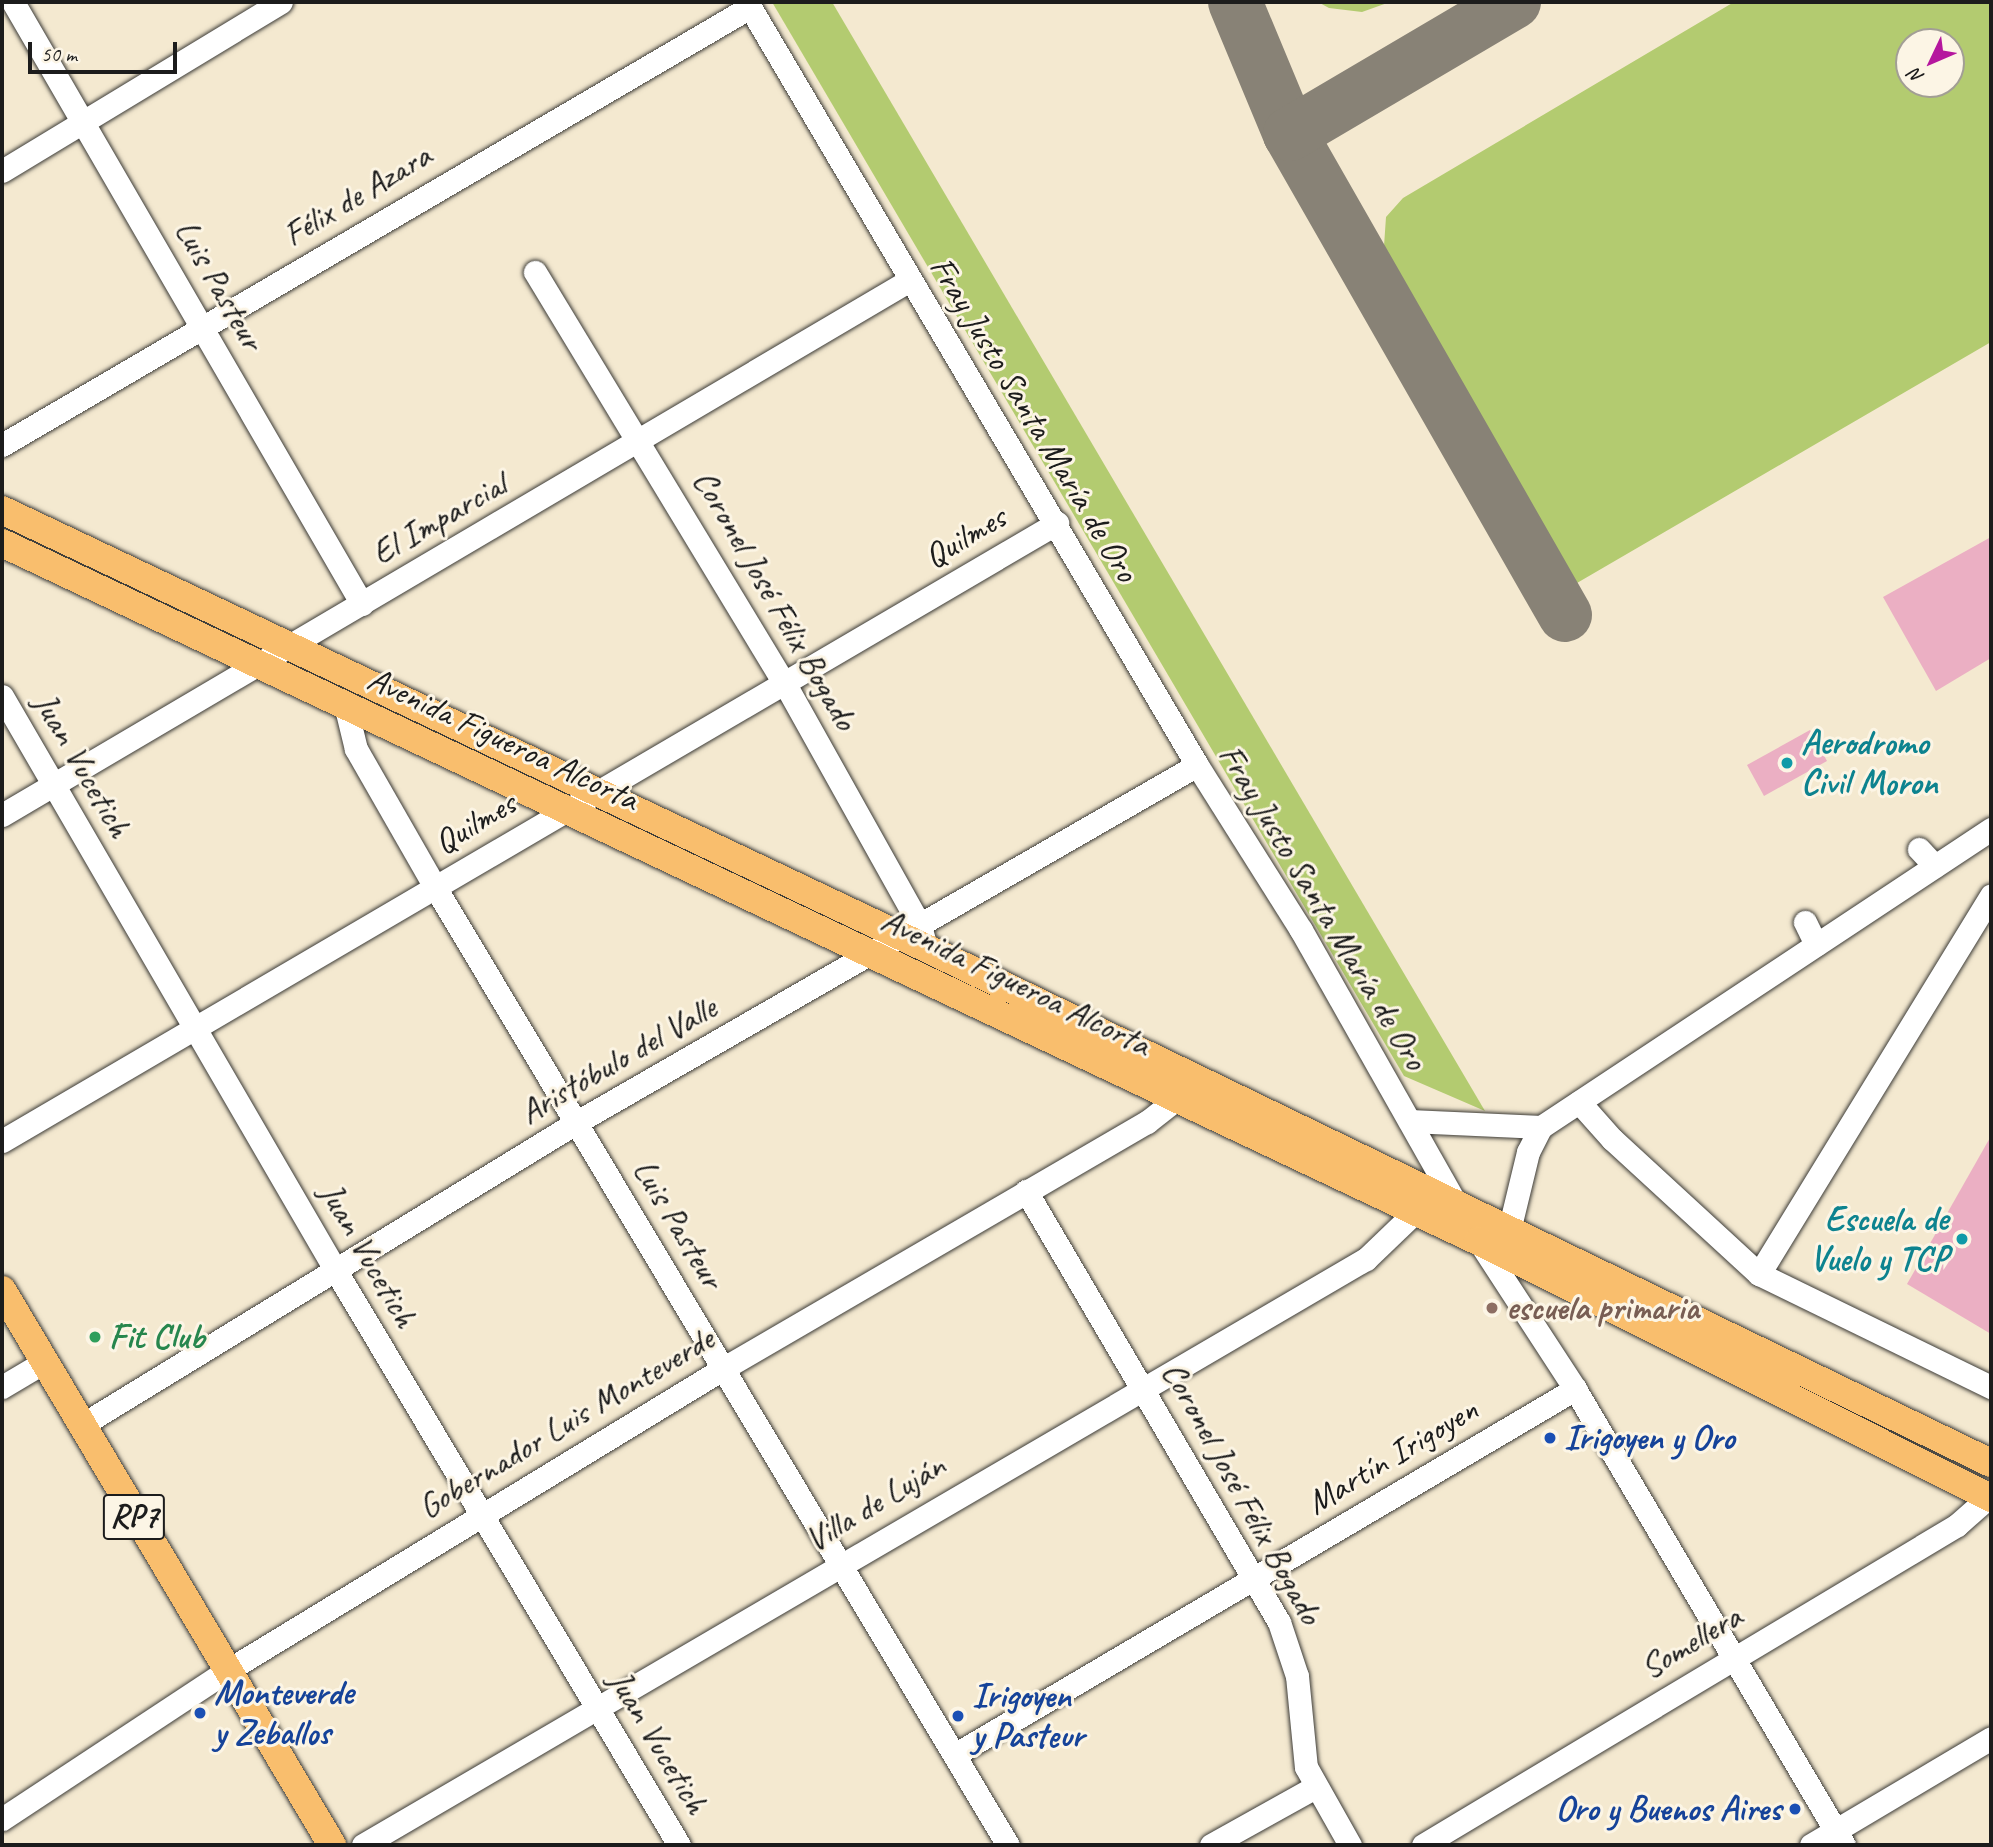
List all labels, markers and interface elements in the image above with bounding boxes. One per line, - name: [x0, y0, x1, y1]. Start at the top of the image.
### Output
- scale bar: [32, 28, 180, 72]
- north arrow: [1895, 28, 1965, 98]
- text: 50 m: [41, 41, 77, 67]
- text: N: [1904, 64, 1929, 89]
- street label: Félix de Azara: [275, 135, 439, 255]
- street label: Luis Pasteur: [165, 212, 273, 358]
- street label: Fray Justo Santa María de Oro: [920, 249, 1148, 589]
- street label: Coronel José Félix Bogado: [684, 463, 866, 737]
- street label: El Imparcial: [365, 464, 513, 574]
- street label: Quilmes: [917, 496, 1013, 578]
- street label: Avenida Figueroa Alcorta: [362, 658, 644, 820]
- street label: Juan Vucetich: [23, 685, 141, 845]
- place label: Aerodromo Civil Moron: [1801, 722, 1938, 804]
- street label: Fray Justo Santa María de Oro: [1209, 737, 1437, 1077]
- marker: Aerodromo Civil Moron: [1779, 755, 1795, 771]
- street label: Quilmes: [427, 782, 523, 864]
- street label: Avenida Figueroa Alcorta: [875, 899, 1157, 1065]
- street label: Aristóbulo del Valle: [512, 987, 724, 1133]
- street label: Luis Pasteur: [623, 1151, 733, 1297]
- street label: Juan Vucetich: [309, 1175, 427, 1335]
- place label: Escuela de Vuelo y TCP: [1810, 1198, 1948, 1280]
- marker: Escuela de Vuelo y TCP: [1954, 1231, 1970, 1247]
- place label: escuela primaria: [1506, 1287, 1700, 1329]
- marker: escuela primaria: [1484, 1300, 1500, 1316]
- place label: Fit Club: [109, 1316, 204, 1358]
- street label: Gobernador Luis Monteverde: [411, 1318, 721, 1528]
- marker: Fit Club: [87, 1329, 103, 1345]
- street label: Coronel José Félix Bogado: [1153, 1355, 1331, 1631]
- street label: Martín Irigoyen: [1299, 1388, 1485, 1524]
- place label: Irigoyen y Oro: [1564, 1417, 1735, 1459]
- marker: Irigoyen y Oro: [1542, 1430, 1558, 1446]
- street label: Villa de Luján: [797, 1445, 953, 1561]
- road number: RP7: [102, 1488, 166, 1546]
- street label: Somellera: [1633, 1595, 1749, 1689]
- street label: Juan Vucetich: [598, 1662, 718, 1822]
- place label: Monteverde y Zeballos: [214, 1672, 353, 1754]
- place label: Irigoyen y Pasteur: [972, 1675, 1084, 1757]
- marker: Monteverde y Zeballos: [192, 1705, 208, 1721]
- marker: Irigoyen y Pasteur: [950, 1708, 966, 1724]
- place label: Oro y Buenos Aires: [1555, 1788, 1781, 1830]
- marker: Oro y Buenos Aires: [1787, 1801, 1803, 1817]

